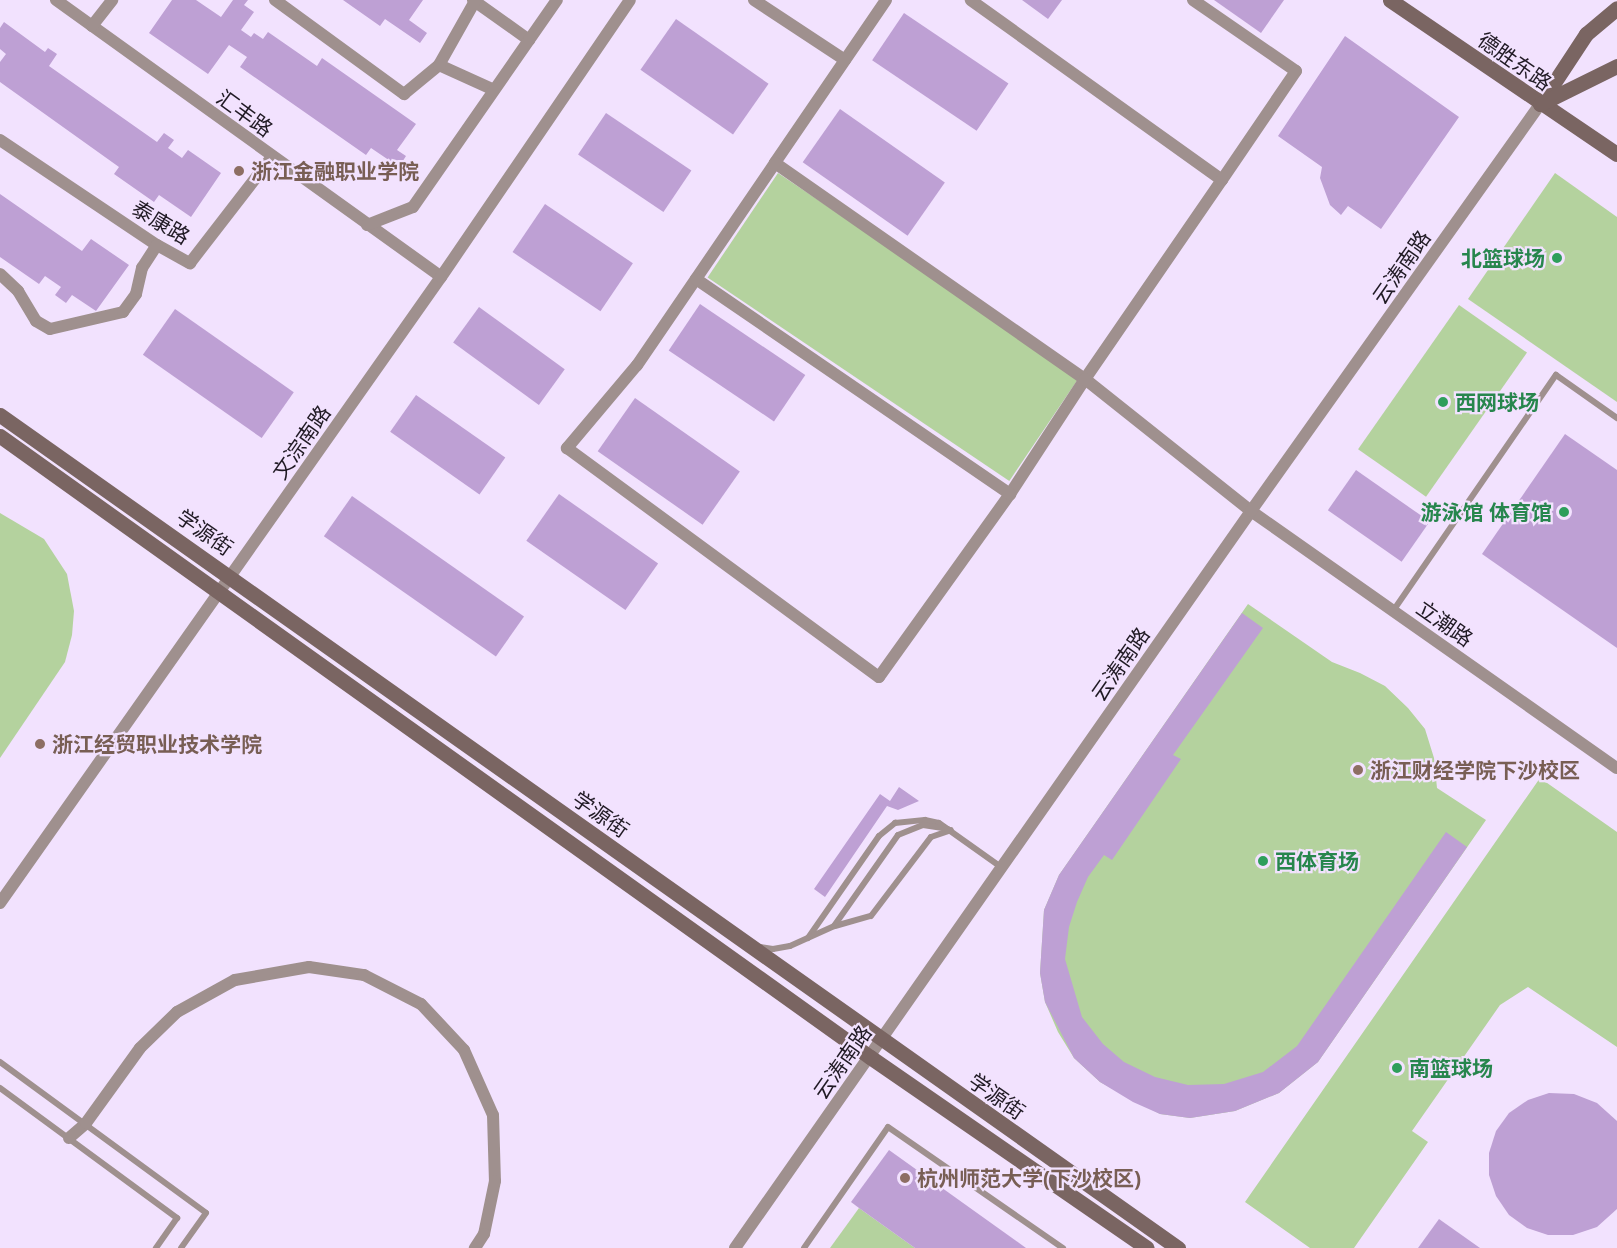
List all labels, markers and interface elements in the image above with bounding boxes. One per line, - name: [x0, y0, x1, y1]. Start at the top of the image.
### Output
- street label: 德胜东路: [1473, 27, 1557, 95]
- street label: 汇丰路: [212, 84, 278, 142]
- place label: 浙江金融职业学院: [251, 158, 419, 184]
- marker: 浙江金融职业学院: [232, 164, 246, 178]
- street label: 泰康路: [128, 195, 194, 249]
- street label: 云涛南路: [1367, 225, 1435, 309]
- place label: 北篮球场: [1461, 245, 1545, 271]
- marker: 北篮球场: [1550, 251, 1564, 265]
- place label: 西网球场: [1455, 389, 1539, 415]
- marker: 西网球场: [1436, 395, 1450, 409]
- street label: 文淙南路: [267, 400, 335, 484]
- place label: 游泳馆 体育馆: [1421, 499, 1552, 525]
- street label: 学源街: [172, 504, 238, 560]
- marker: 游泳馆 体育馆: [1557, 505, 1571, 519]
- street label: 立潮路: [1412, 595, 1478, 651]
- street label: 云涛南路: [1086, 622, 1154, 706]
- place label: 浙江经贸职业技术学院: [52, 731, 262, 757]
- marker: 浙江经贸职业技术学院: [33, 737, 47, 751]
- place label: 浙江财经学院下沙校区: [1370, 757, 1580, 783]
- marker: 浙江财经学院下沙校区: [1351, 763, 1365, 777]
- street label: 学源街: [568, 786, 634, 842]
- place label: 西体育场: [1275, 848, 1359, 874]
- marker: 西体育场: [1256, 854, 1270, 868]
- street label: 云涛南路: [808, 1020, 876, 1104]
- place label: 南篮球场: [1409, 1055, 1493, 1081]
- marker: 南篮球场: [1390, 1061, 1404, 1075]
- street label: 学源街: [964, 1068, 1030, 1124]
- place label: 杭州师范大学(下沙校区): [917, 1165, 1141, 1191]
- marker: 杭州师范大学(下沙校区): [898, 1171, 912, 1185]

